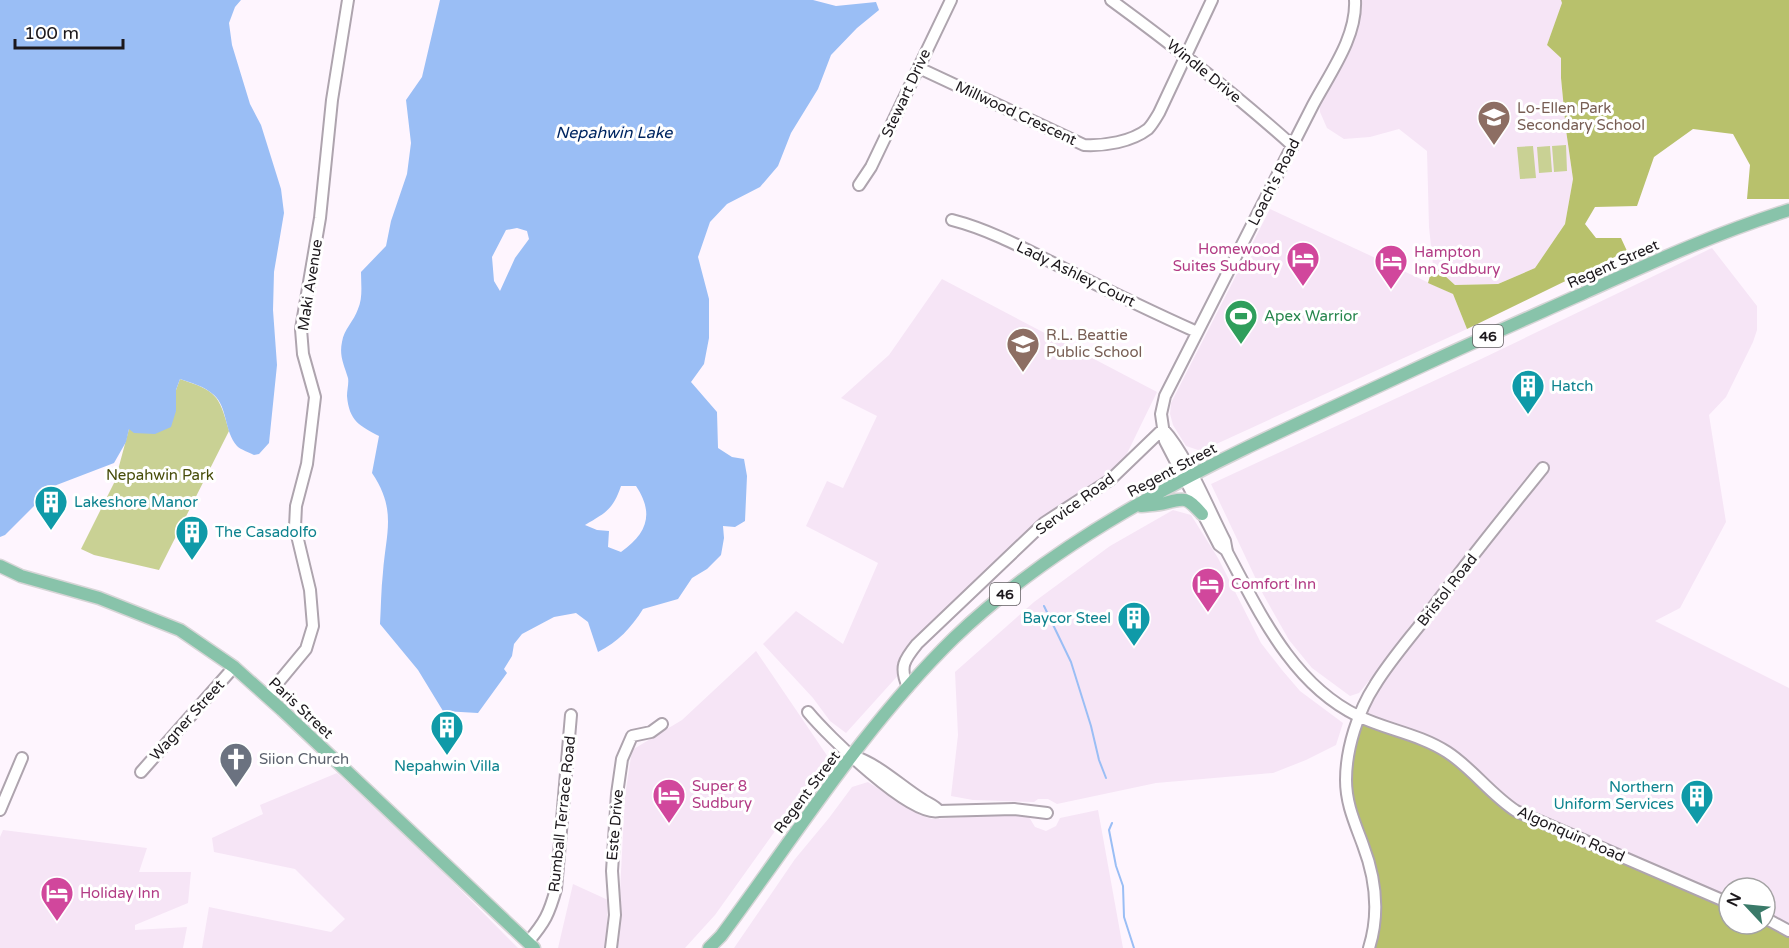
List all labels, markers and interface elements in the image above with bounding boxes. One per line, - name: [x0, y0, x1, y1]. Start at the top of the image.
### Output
- scale bar: [15, 12, 123, 50]
- text: 100 m: [24, 22, 79, 44]
- street label: Windle Drive: [1163, 36, 1245, 106]
- street label: Stewart Drive: [878, 46, 934, 140]
- street label: Millwood Crescent: [953, 77, 1080, 149]
- school or university icon: Lo-Ellen Park Secondary School: [1476, 99, 1512, 146]
- place label: Lo-Ellen Park Secondary School: [1517, 99, 1645, 134]
- water label: Nepahwin Lake: [556, 123, 673, 143]
- street label: Loach's Road: [1244, 135, 1304, 229]
- street label: Regent Street: [1564, 236, 1662, 292]
- street label: Lady Ashley Court: [1014, 237, 1139, 311]
- street label: Maki Avenue: [294, 238, 326, 332]
- place label: Homewood Suites Sudbury: [1173, 240, 1280, 275]
- hotel icon: Homewood Suites Sudbury: [1285, 240, 1321, 287]
- hotel icon: Hampton Inn Sudbury: [1373, 243, 1409, 290]
- place label: Hampton Inn Sudbury: [1414, 243, 1500, 278]
- sports icon: Apex Warrior: [1223, 298, 1259, 345]
- place label: Apex Warrior: [1264, 307, 1358, 325]
- road number: 46: [1473, 325, 1503, 347]
- school or university icon: R.L. Beattie Public School: [1005, 326, 1041, 373]
- place label: R.L. Beattie Public School: [1046, 326, 1142, 361]
- building icon: Hatch: [1510, 368, 1546, 415]
- place label: Hatch: [1551, 377, 1593, 395]
- street label: Regent Street: [1124, 439, 1220, 501]
- park label: Nepahwin Park: [106, 466, 214, 484]
- street label: Service Road: [1032, 469, 1118, 539]
- building icon: Lakeshore Manor: [33, 484, 69, 531]
- place label: Lakeshore Manor: [74, 493, 198, 511]
- building icon: The Casadolfo: [174, 514, 210, 561]
- place label: The Casadolfo: [215, 523, 317, 541]
- street label: Bristol Road: [1413, 550, 1481, 630]
- hotel icon: Comfort Inn: [1190, 566, 1226, 613]
- place label: Comfort Inn: [1231, 575, 1316, 593]
- road number: 46: [990, 583, 1020, 605]
- building icon: Baycor Steel: [1116, 600, 1152, 647]
- place label: Baycor Steel: [1022, 609, 1111, 627]
- street label: Paris Street: [265, 674, 337, 743]
- street label: Wagner Street: [146, 676, 228, 764]
- building icon: Nepahwin Villa: [429, 709, 465, 756]
- street label: Rumball Terrace Road: [545, 735, 579, 893]
- church icon: Siion Church: [218, 741, 254, 788]
- street label: Regent Street: [770, 747, 844, 837]
- place label: Siion Church: [259, 750, 349, 768]
- place label: Nepahwin Villa: [394, 757, 500, 775]
- hotel icon: Super 8 Sudbury: [651, 777, 687, 824]
- place label: Super 8 Sudbury: [692, 777, 752, 812]
- place label: Northern Uniform Services: [1553, 778, 1674, 813]
- building icon: Northern Uniform Services: [1679, 778, 1715, 825]
- street label: Este Drive: [603, 789, 627, 861]
- street label: Algonquin Road: [1515, 802, 1627, 866]
- hotel icon: Holiday Inn: [39, 875, 75, 922]
- north arrow: [1717, 876, 1777, 936]
- place label: Holiday Inn: [80, 884, 160, 902]
- text: N: [1723, 890, 1746, 910]

